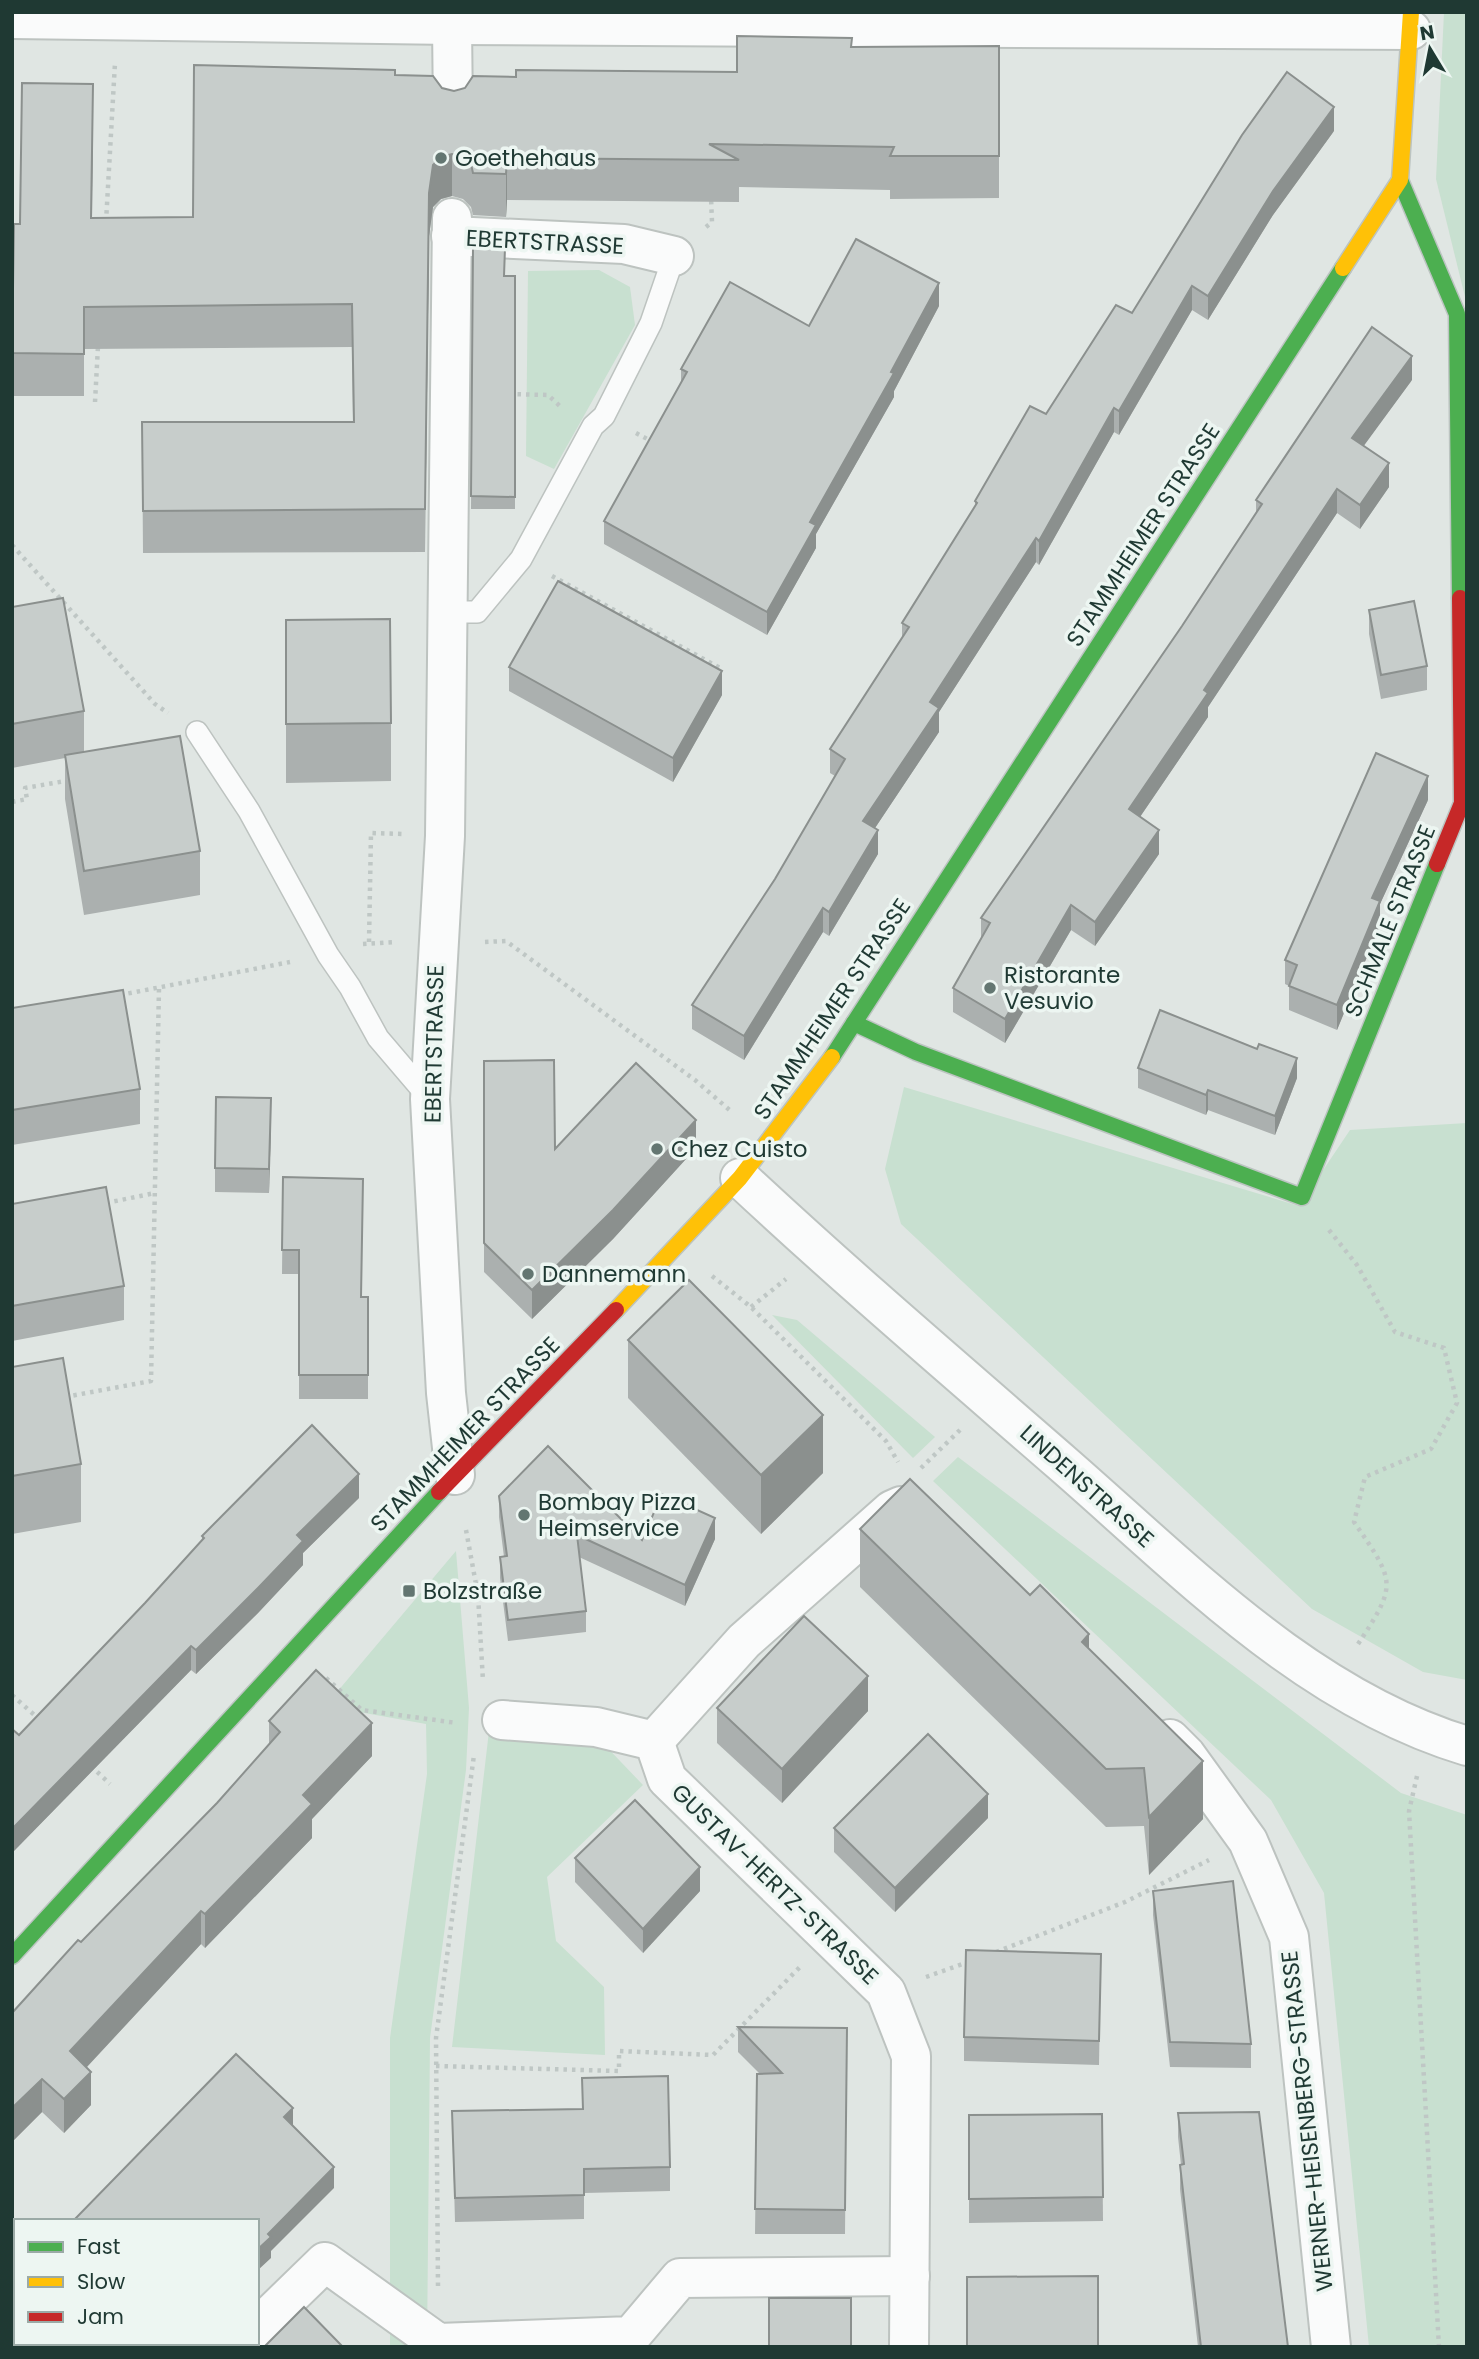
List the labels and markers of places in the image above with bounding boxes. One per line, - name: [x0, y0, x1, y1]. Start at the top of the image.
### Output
- place label: Goethehaus: [455, 142, 596, 174]
- marker: Goethehaus: [433, 150, 449, 166]
- place label: Ristorante Vesuvio: [1004, 959, 1120, 1017]
- marker: Ristorante Vesuvio: [982, 980, 998, 996]
- place label: Chez Cuisto: [671, 1133, 808, 1165]
- marker: Chez Cuisto: [649, 1141, 665, 1157]
- place label: Dannemann: [542, 1258, 686, 1290]
- marker: Dannemann: [520, 1266, 536, 1282]
- place label: Bombay Pizza Heimservice: [538, 1486, 696, 1544]
- marker: Bombay Pizza Heimservice: [516, 1507, 532, 1523]
- place label: Bolzstraße: [423, 1575, 542, 1607]
- marker: Bolzstraße: [401, 1583, 417, 1599]

